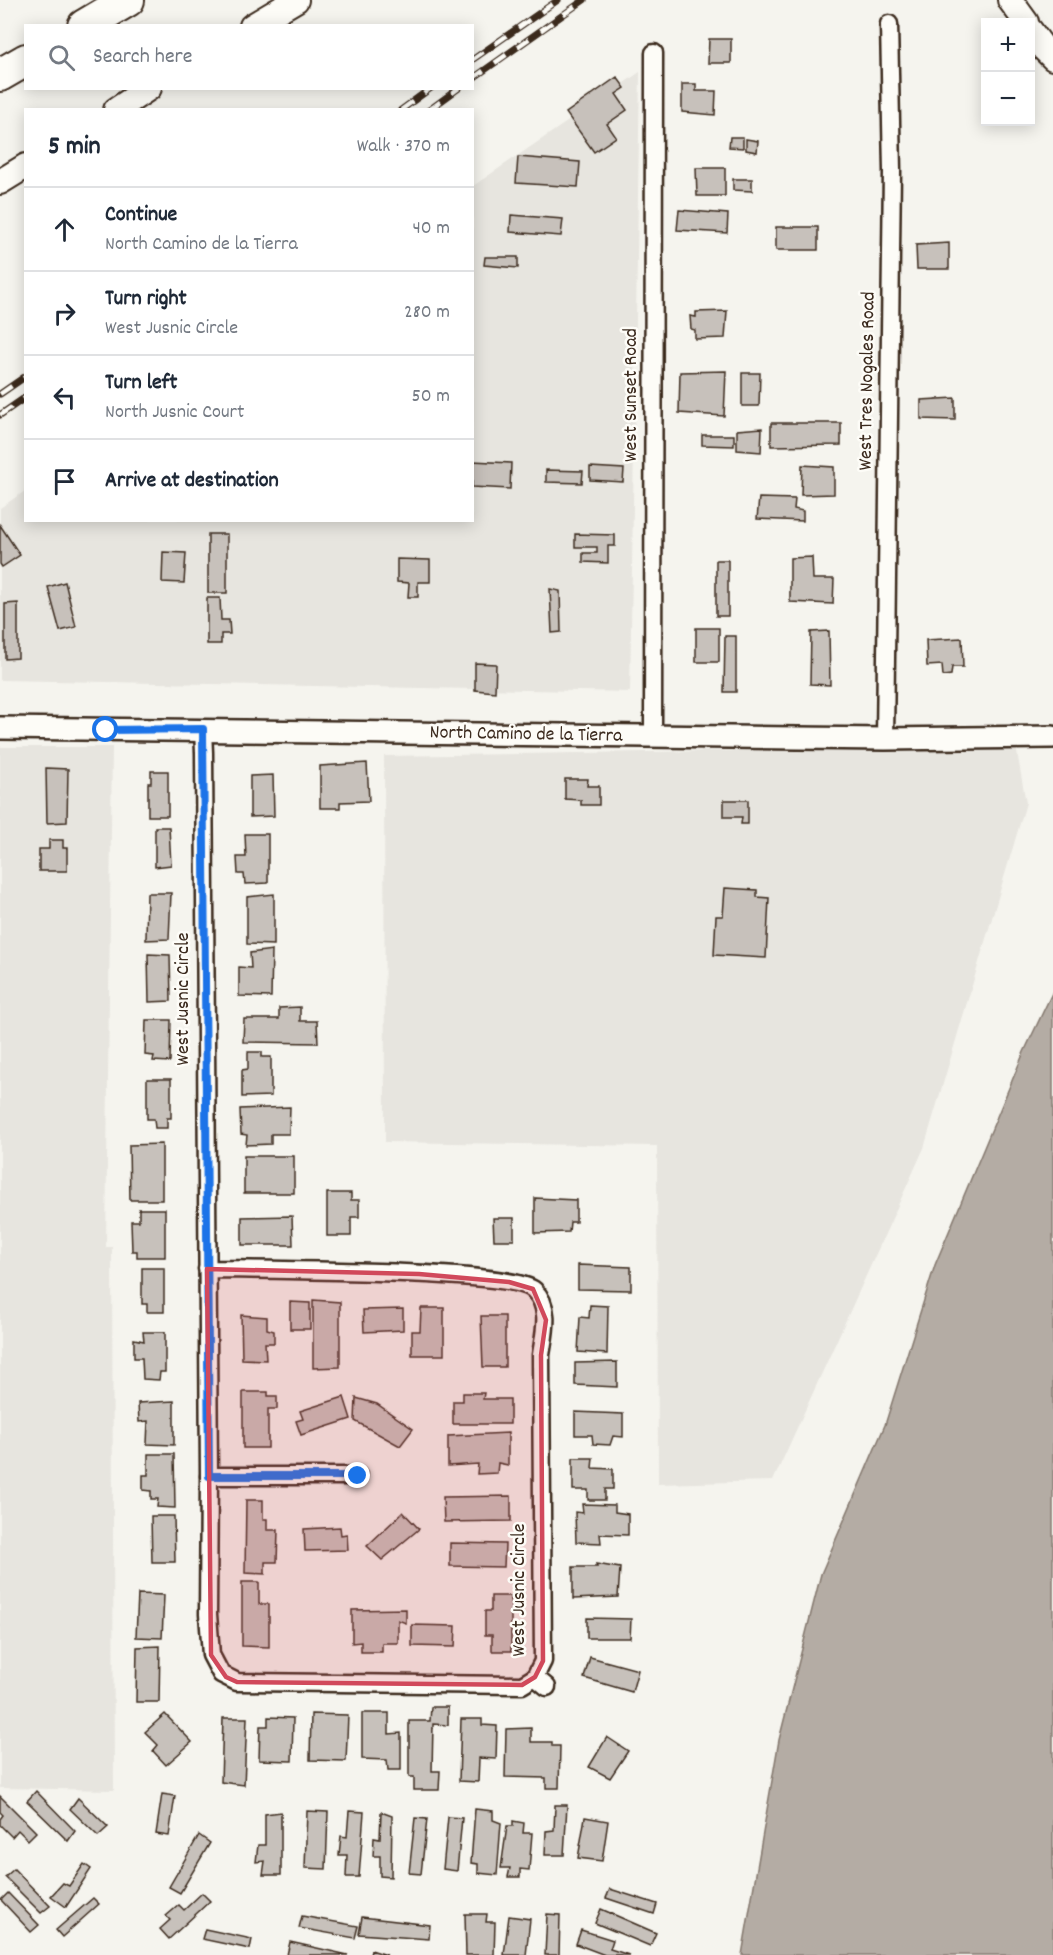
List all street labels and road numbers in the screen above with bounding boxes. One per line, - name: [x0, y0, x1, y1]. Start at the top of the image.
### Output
- street label: West Tres Nogales Road: [852, 291, 884, 471]
- street label: West Sunset Road: [618, 328, 646, 462]
- street label: North Camino de la Tierra: [429, 719, 623, 751]
- street label: West Jusnic Circle: [170, 932, 198, 1066]
- street label: West Jusnic Circle: [506, 1523, 534, 1657]

